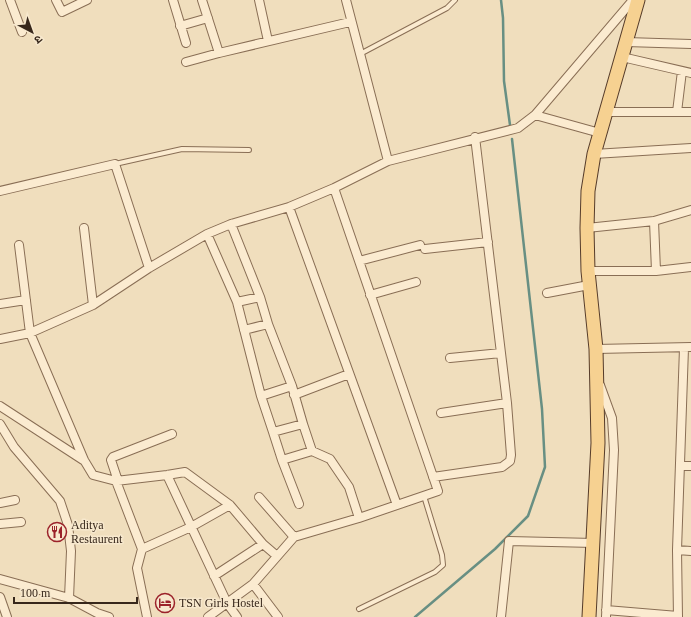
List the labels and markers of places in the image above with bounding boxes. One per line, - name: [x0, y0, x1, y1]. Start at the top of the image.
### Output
- place label: Aditya Restaurent: [71, 518, 123, 546]
- restaurant icon: Aditya Restaurent: [46, 521, 68, 543]
- hotel icon: TSN Girls Hostel: [154, 592, 176, 614]
- place label: TSN Girls Hostel: [179, 596, 264, 610]

